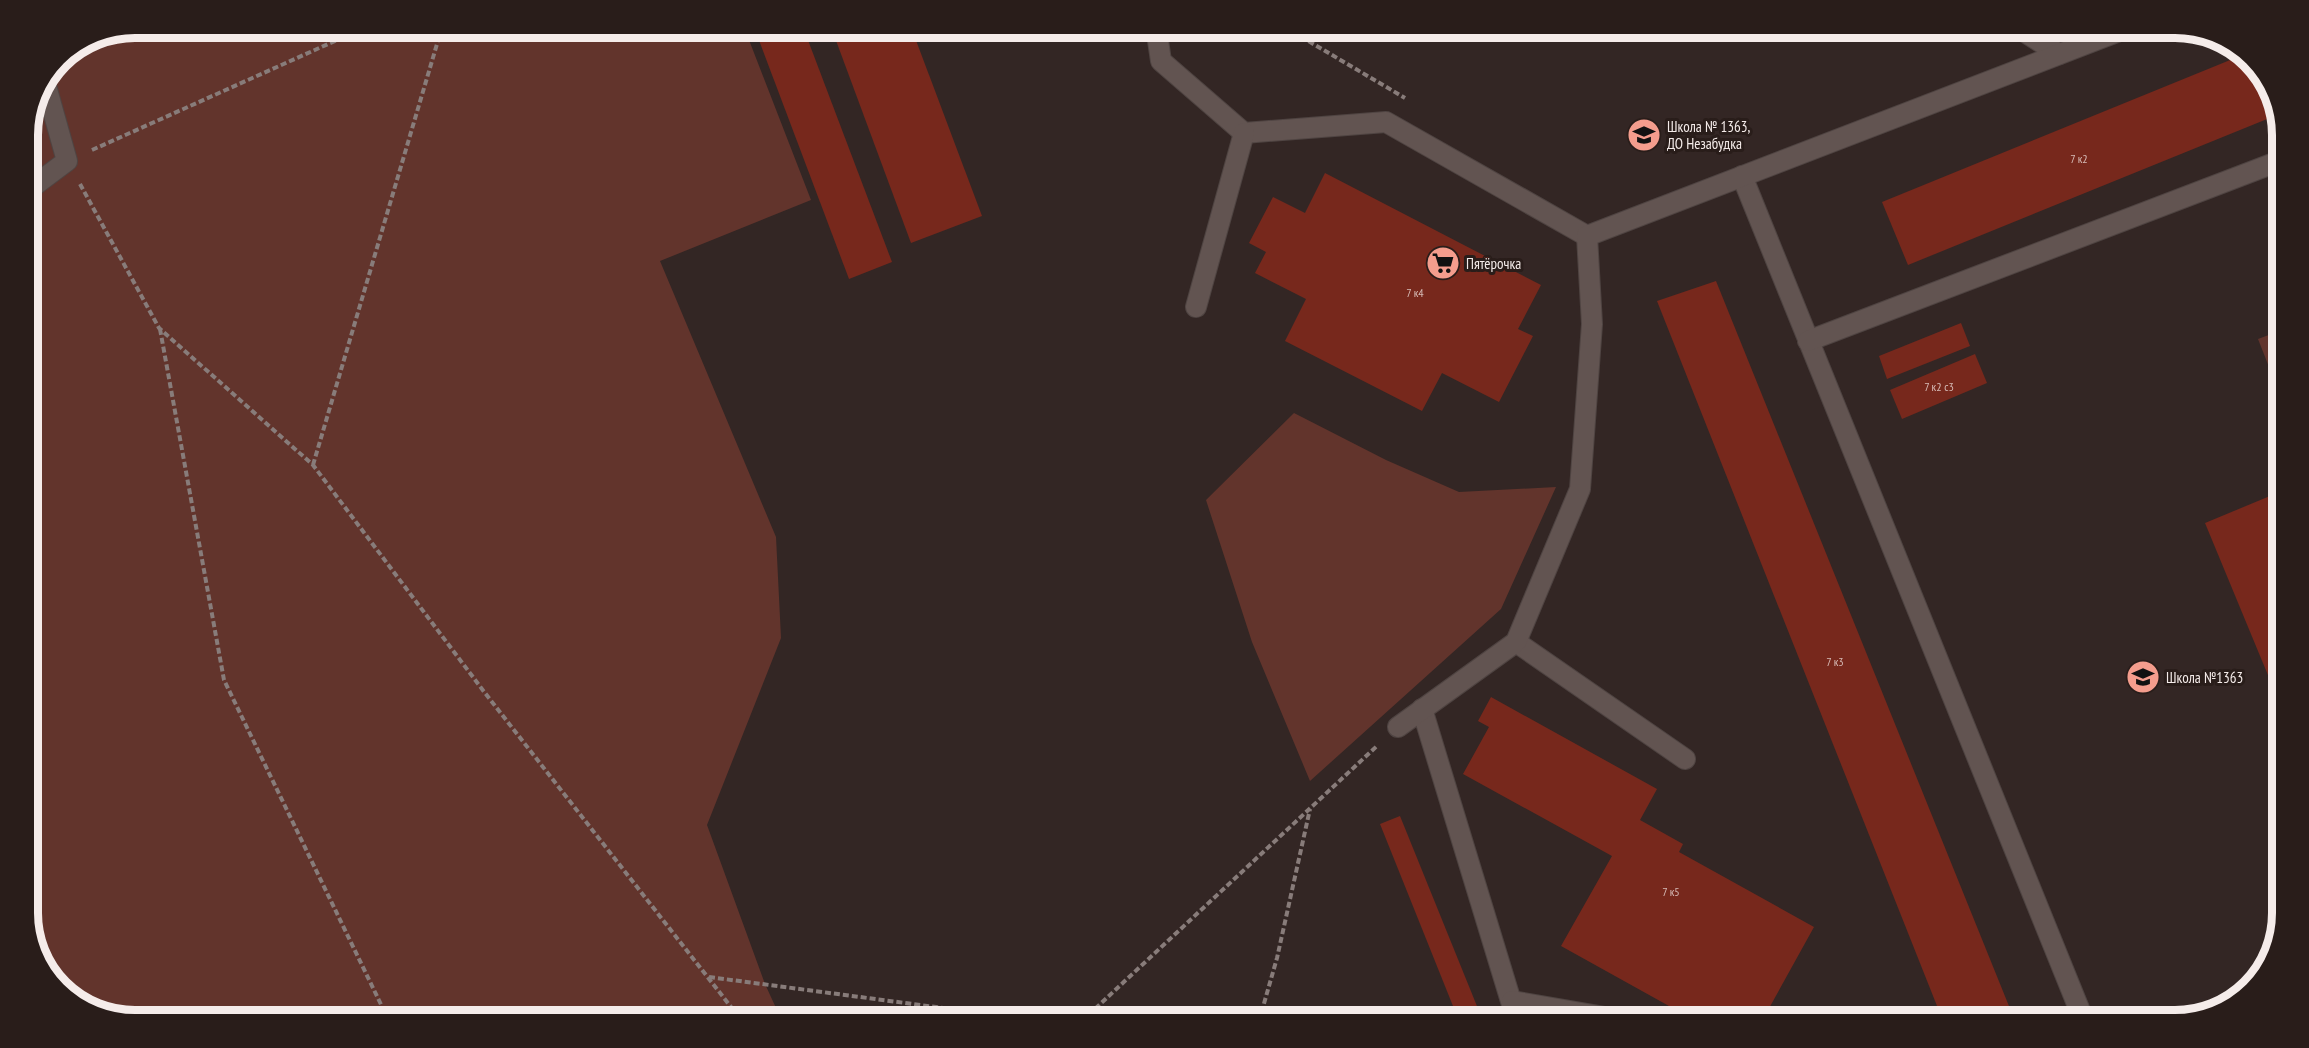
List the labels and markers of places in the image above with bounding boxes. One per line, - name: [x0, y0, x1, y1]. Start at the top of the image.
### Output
- school or university icon: Школа № 1363, ДО Незабудка: [1626, 117, 1662, 153]
- place label: Школа № 1363, ДО Незабудка: [1667, 117, 1750, 153]
- supermarket icon: Пятёрочка: [1425, 245, 1461, 281]
- place label: Пятёрочка: [1466, 254, 1521, 273]
- school or university icon: Школа №1363: [2125, 659, 2161, 695]
- place label: Школа №1363: [2166, 668, 2243, 687]

